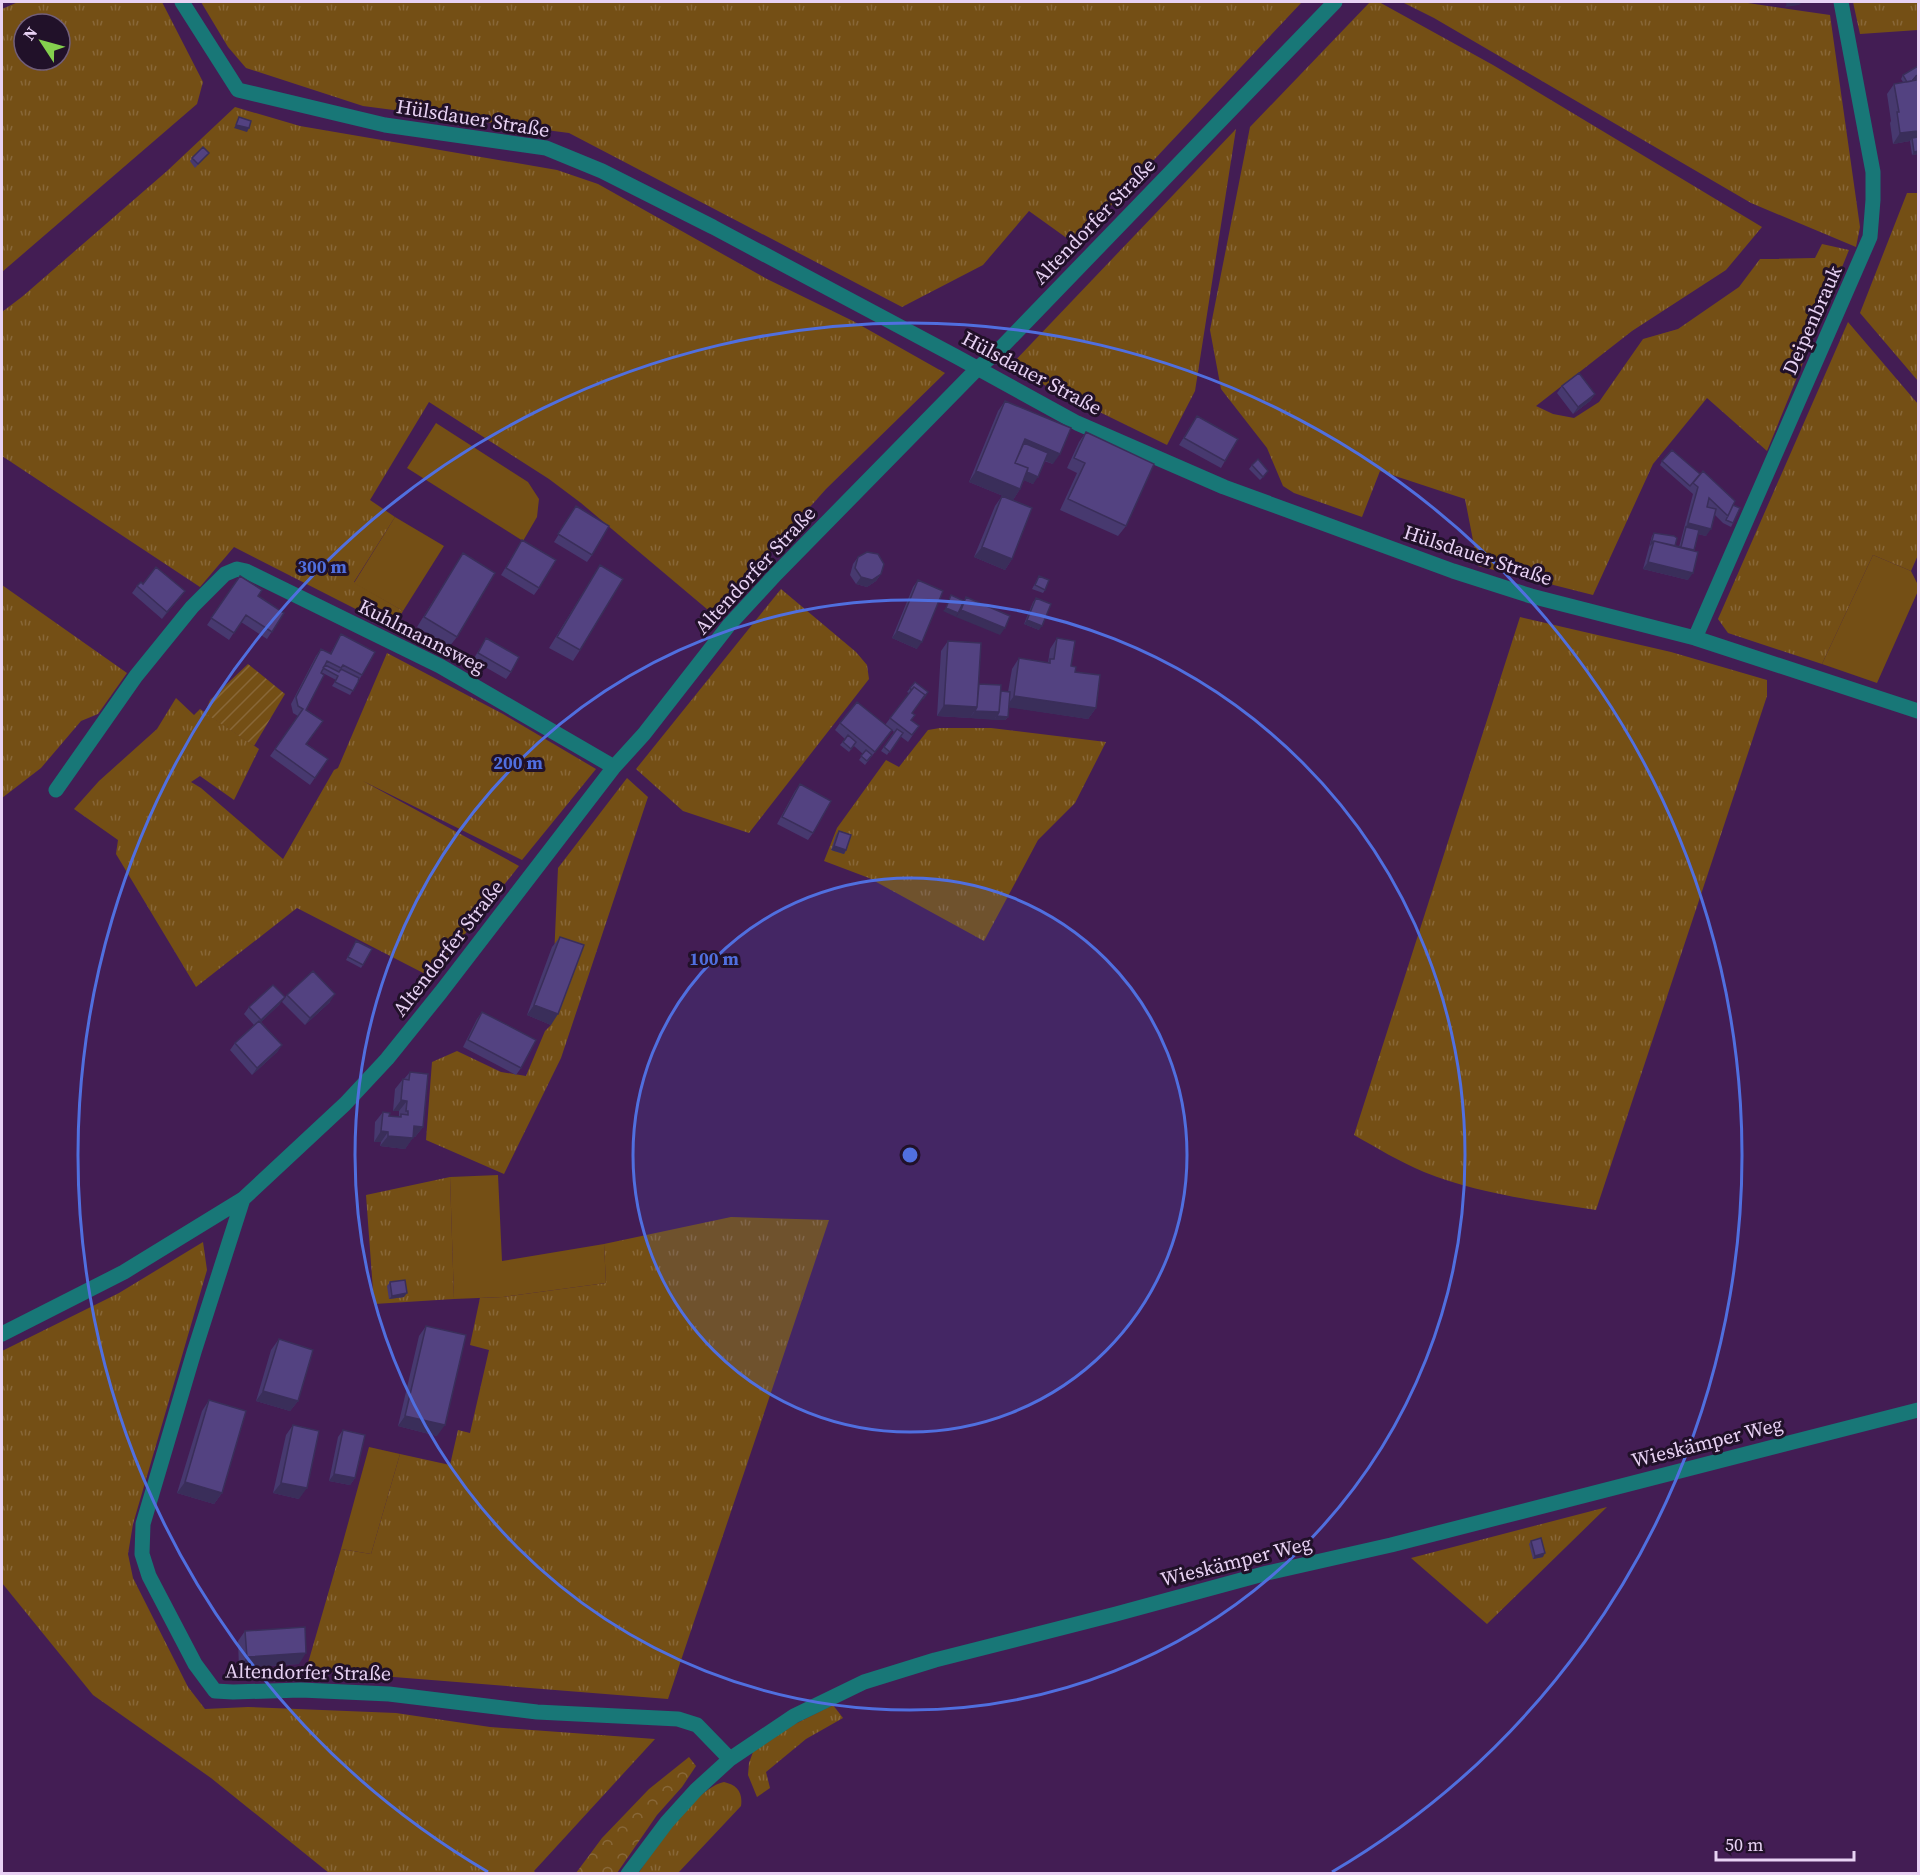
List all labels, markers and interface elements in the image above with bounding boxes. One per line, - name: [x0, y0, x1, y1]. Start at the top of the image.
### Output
- north arrow: [12, 12, 72, 72]
- text: N: [18, 22, 42, 44]
- street label: Hülsdauer Straße: [394, 92, 552, 144]
- street label: Altendorfer Straße: [1026, 152, 1162, 290]
- street label: Deipenbrauk: [1775, 261, 1849, 379]
- street label: Hülsdauer Straße: [957, 324, 1107, 422]
- street label: Altendorfer Straße: [688, 500, 822, 640]
- street label: Hülsdauer Straße: [1400, 518, 1556, 592]
- text: 300 m: [297, 554, 347, 579]
- street label: Kuhlmannsweg: [354, 592, 490, 680]
- text: 200 m: [493, 750, 543, 775]
- street label: Altendorfer Straße: [386, 874, 510, 1022]
- text: 100 m: [689, 946, 739, 971]
- centre of rings: [900, 1145, 920, 1165]
- street label: Wieskämper Weg: [1628, 1410, 1786, 1474]
- street label: Wieskämper Weg: [1157, 1529, 1315, 1593]
- street label: Altendorfer Straße: [225, 1657, 391, 1687]
- scale bar: [1716, 1824, 1854, 1862]
- text: 50 m: [1725, 1832, 1763, 1857]

